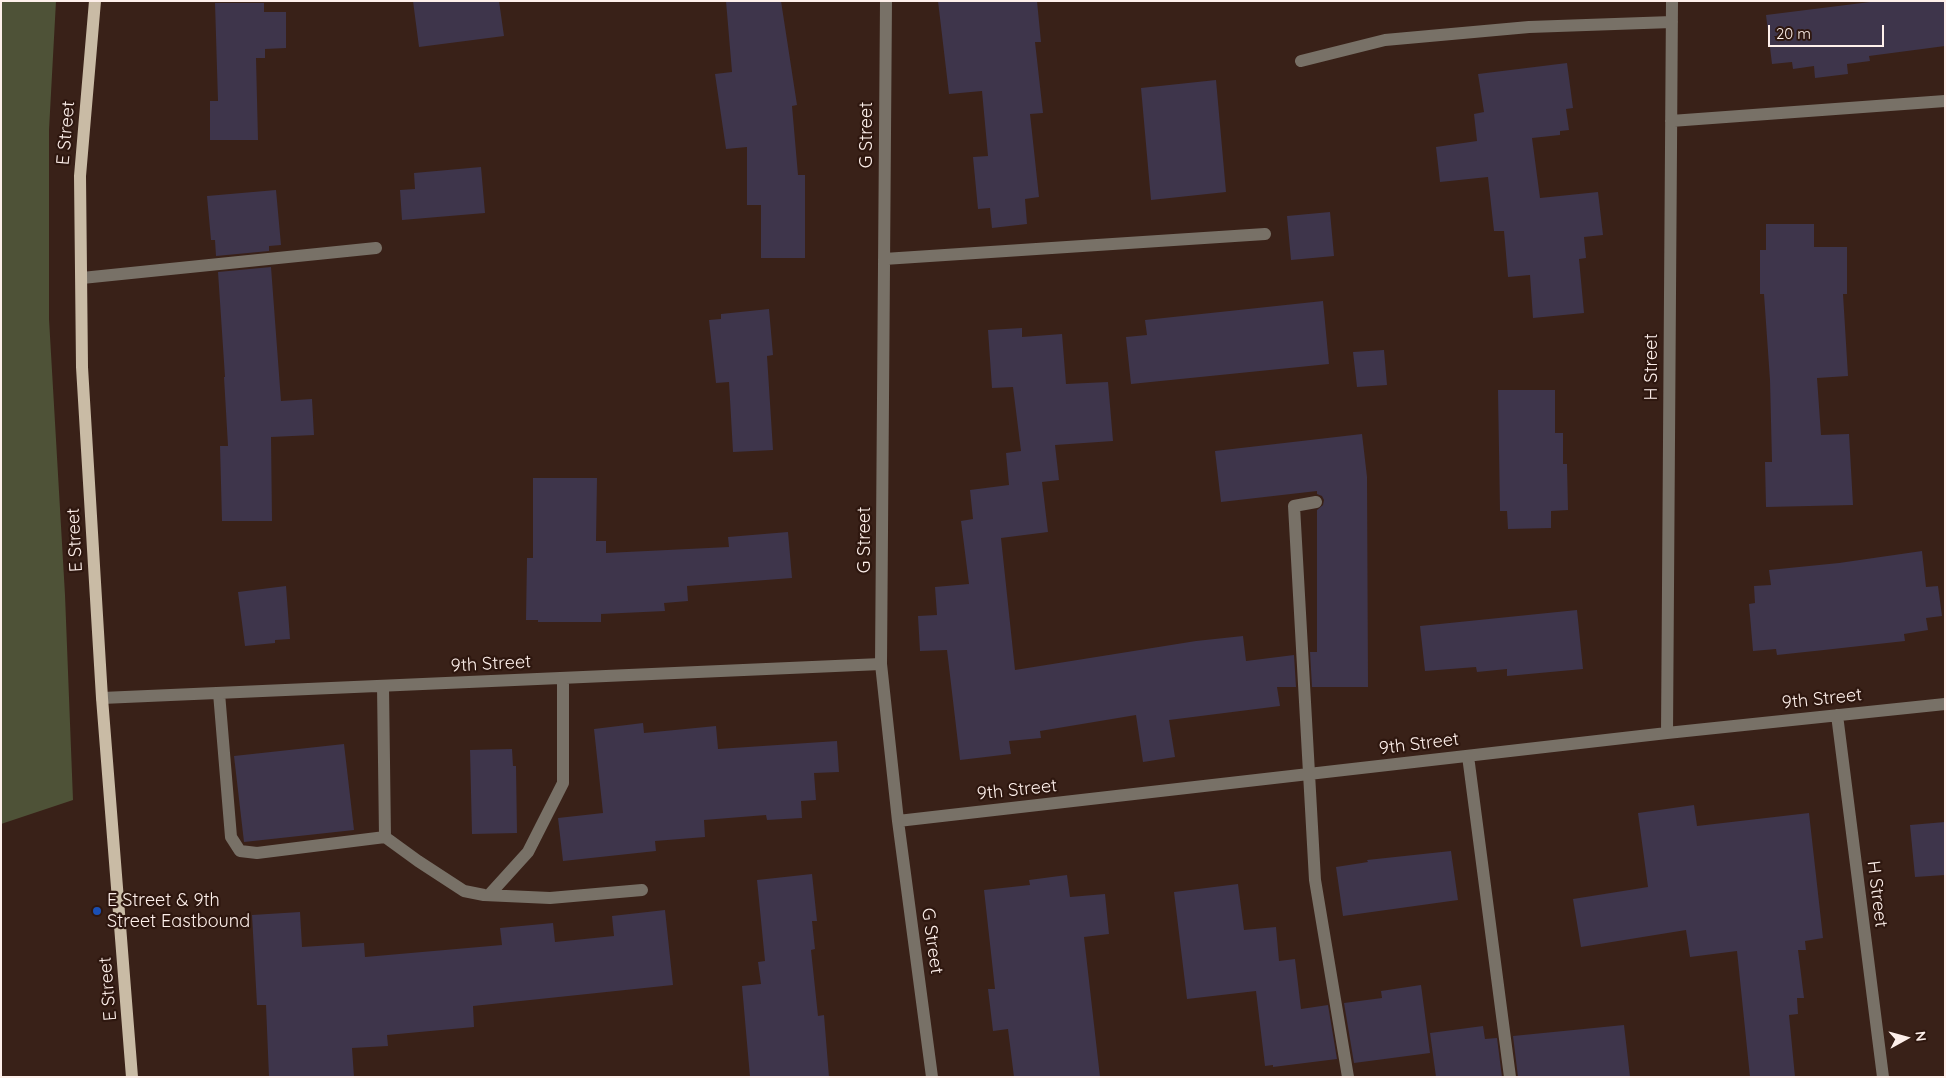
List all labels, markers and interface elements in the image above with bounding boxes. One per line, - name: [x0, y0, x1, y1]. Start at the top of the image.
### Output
- scale bar: [1771, 15, 1887, 47]
- text: 20 m: [1776, 24, 1811, 43]
- street label: E Street: [52, 100, 80, 166]
- street label: G Street: [856, 102, 878, 168]
- street label: H Street: [1641, 333, 1663, 401]
- street label: E Street: [63, 507, 87, 573]
- street label: G Street: [854, 507, 876, 573]
- street label: 9th Street: [450, 651, 532, 677]
- street label: 9th Street: [1781, 684, 1863, 714]
- street label: 9th Street: [1378, 728, 1460, 760]
- street label: 9th Street: [976, 775, 1058, 805]
- street label: H Street: [1862, 859, 1892, 929]
- place label: E Street & 9th Street Eastbound: [107, 890, 250, 932]
- marker: E Street & 9th Street Eastbound: [91, 905, 103, 917]
- street label: G Street: [917, 907, 947, 975]
- street label: E Street: [94, 956, 122, 1022]
- north arrow: [1881, 1013, 1931, 1063]
- text: N: [1911, 1030, 1930, 1042]

